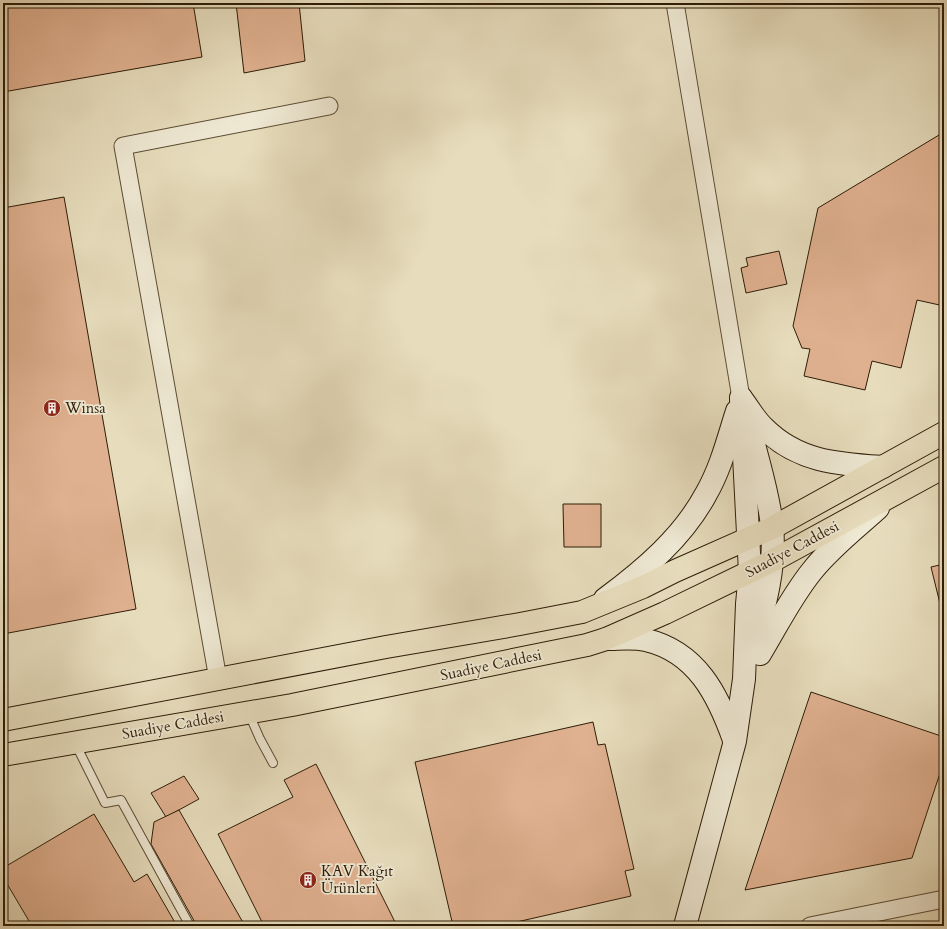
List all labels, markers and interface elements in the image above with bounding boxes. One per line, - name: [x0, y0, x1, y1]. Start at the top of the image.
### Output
- building icon: Winsa: [42, 398, 62, 418]
- place label: Winsa: [64, 398, 106, 418]
- street label: Suadiye Caddesi: [742, 516, 842, 582]
- street label: Suadiye Caddesi: [438, 644, 544, 686]
- street label: Suadiye Caddesi: [120, 706, 226, 744]
- place label: KAV Kağıt Ürünleri: [321, 861, 393, 898]
- building icon: KAV Kağıt Ürünleri: [298, 870, 318, 890]

